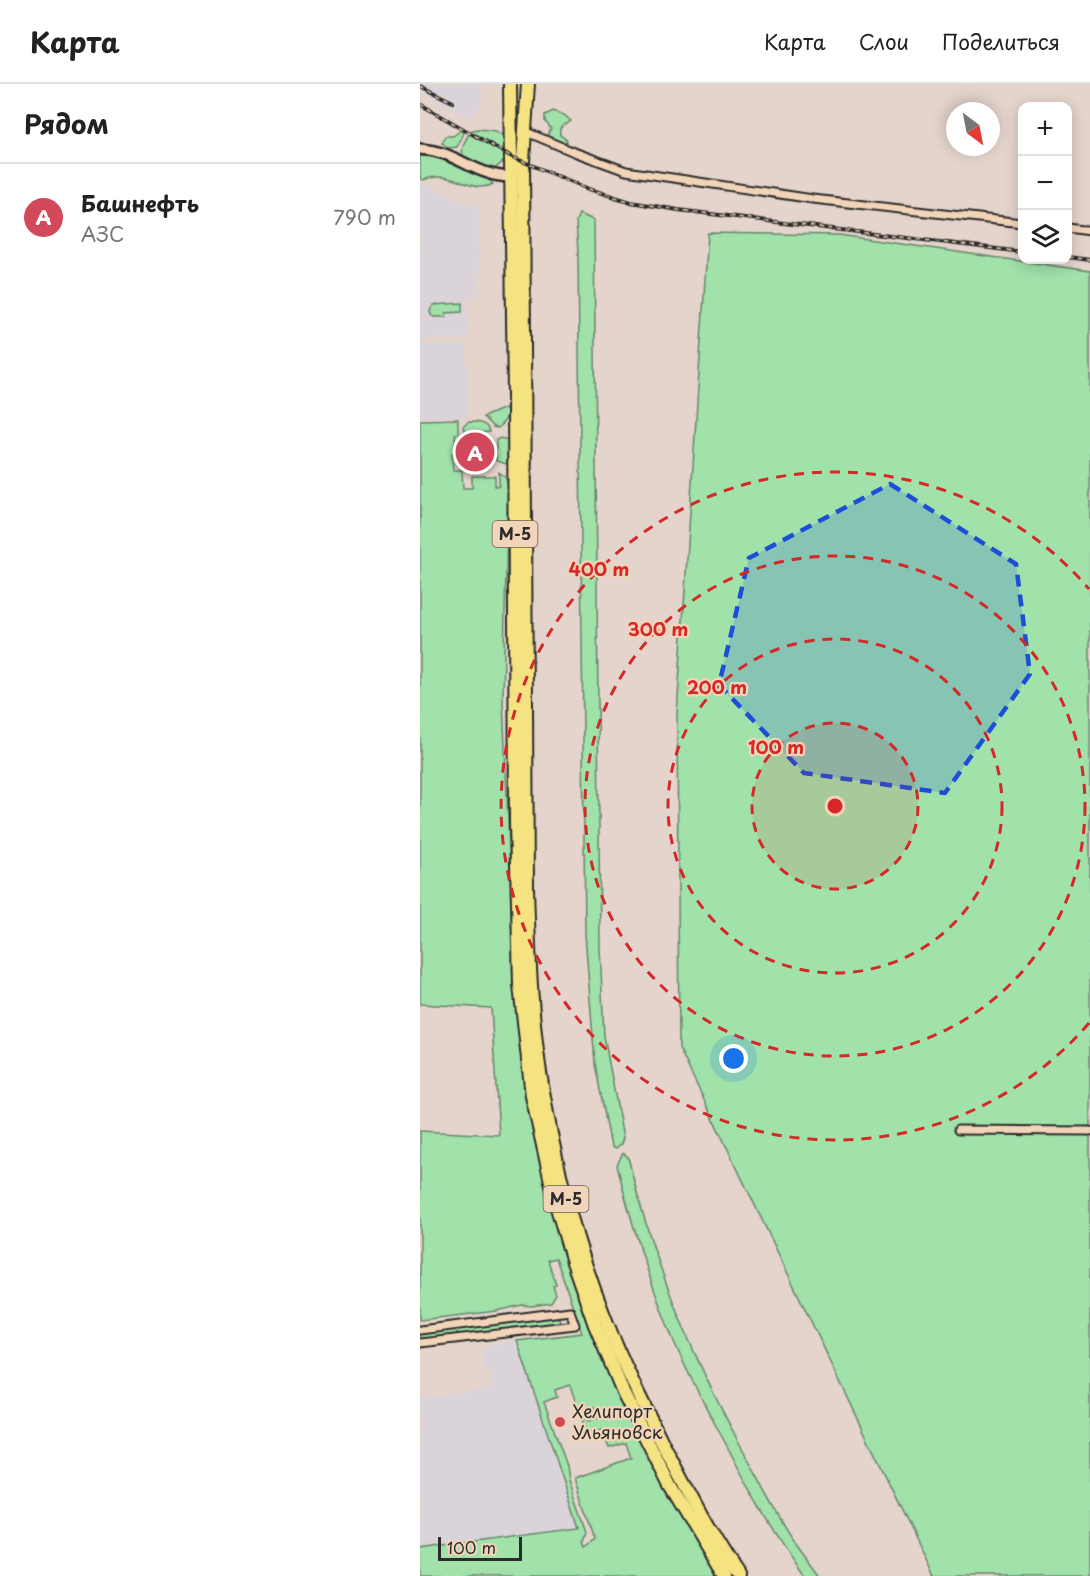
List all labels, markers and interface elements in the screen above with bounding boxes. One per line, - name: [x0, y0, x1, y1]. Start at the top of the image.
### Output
- text: Карта: [30, 20, 120, 63]
- text: Карта: [764, 25, 826, 57]
- text: Слои: [859, 25, 909, 57]
- text: Поделиться: [942, 25, 1060, 57]
- north arrow: [946, 102, 1000, 156]
- map controls: [1018, 102, 1072, 264]
- button: +: [1018, 102, 1072, 156]
- text: Рядом: [24, 104, 109, 143]
- button: −: [1018, 156, 1072, 210]
- text: Башнефть: [81, 186, 199, 219]
- text: A: [36, 202, 51, 232]
- text: 790 m: [333, 202, 396, 232]
- button: layers: [1018, 210, 1072, 264]
- text: АЗС: [81, 219, 124, 249]
- pin: A: [456, 430, 494, 475]
- road number: М-5: [492, 521, 538, 547]
- text: 400 m: [569, 555, 629, 582]
- text: 300 m: [628, 615, 688, 642]
- text: 200 m: [687, 673, 747, 700]
- text: 100 m: [748, 733, 804, 760]
- centre of rings: [825, 796, 845, 816]
- your location: [719, 1044, 748, 1073]
- road number: М-5: [544, 1186, 588, 1212]
- place label: Хелипорт Ульяновск: [572, 1397, 663, 1445]
- marker: Хелипорт Ульяновск: [553, 1415, 567, 1429]
- scale bar: [438, 1534, 522, 1562]
- text: 100 m: [447, 1535, 496, 1559]

